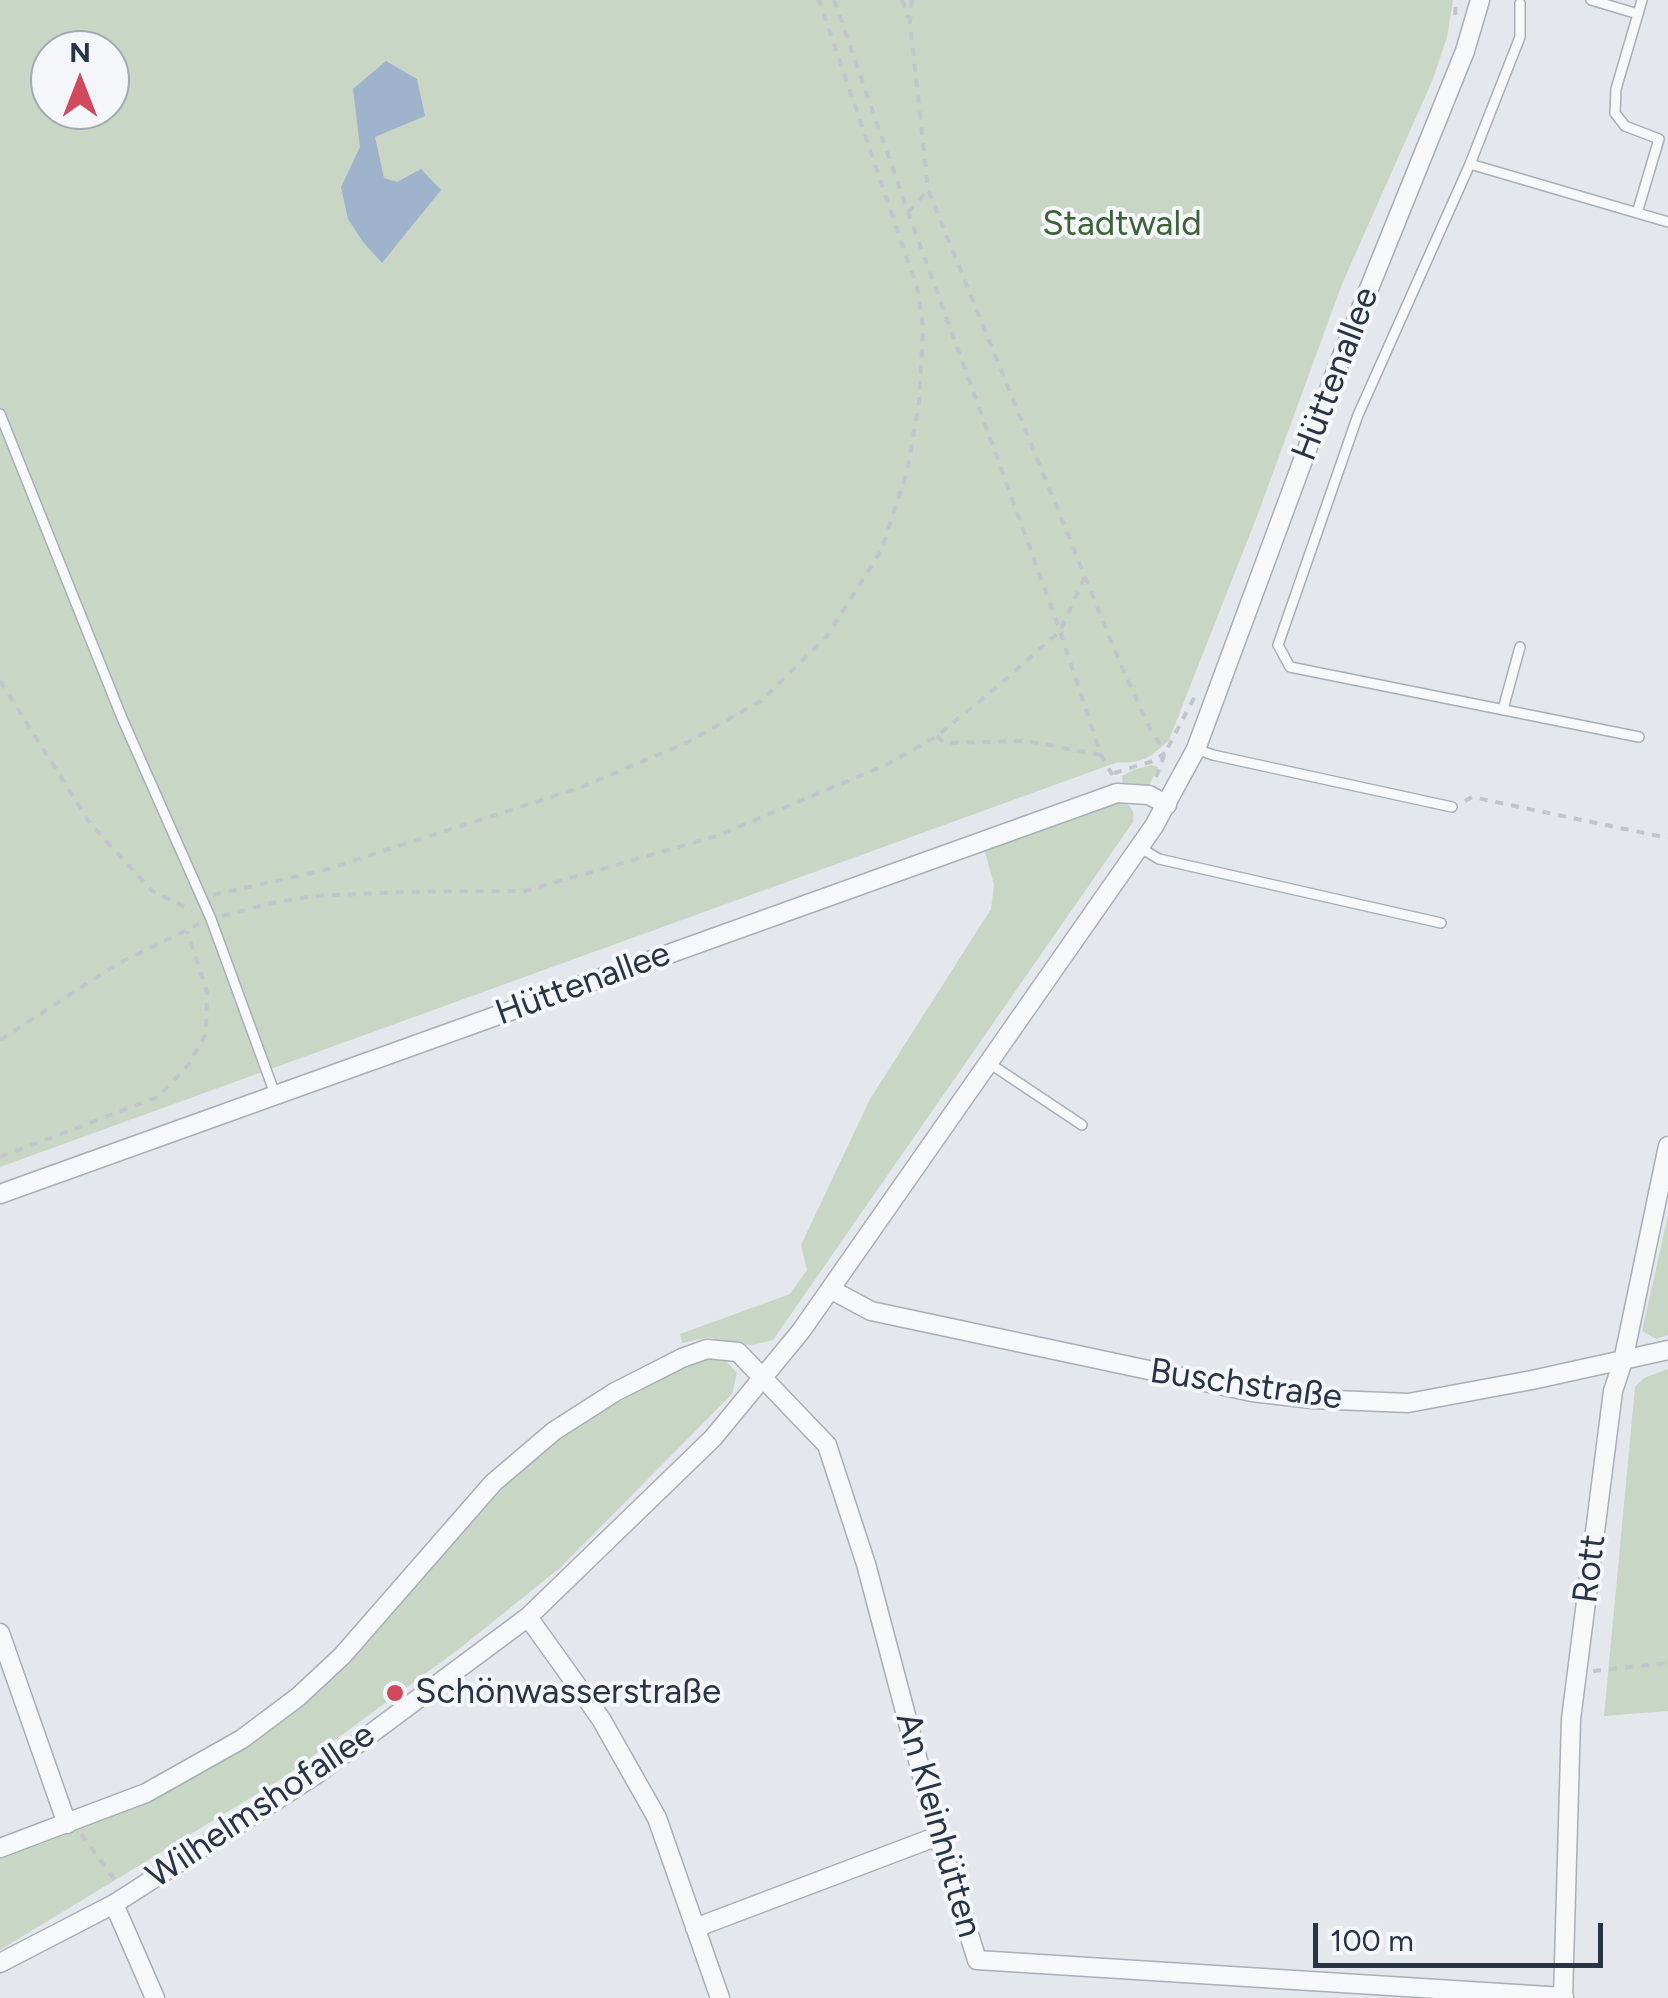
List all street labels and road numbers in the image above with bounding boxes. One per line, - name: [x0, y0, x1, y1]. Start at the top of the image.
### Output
- street label: Hüttenallee: [1284, 281, 1388, 467]
- street label: Hüttenallee: [490, 933, 676, 1035]
- street label: Buschstraße: [1147, 1351, 1345, 1419]
- street label: Rott: [1565, 1532, 1615, 1606]
- street label: An Kleinhütten: [886, 1708, 990, 1942]
- street label: Wilhelmshofallee: [139, 1714, 383, 1898]

